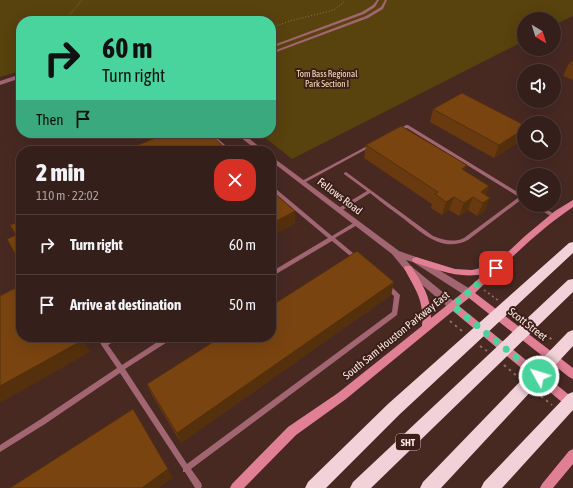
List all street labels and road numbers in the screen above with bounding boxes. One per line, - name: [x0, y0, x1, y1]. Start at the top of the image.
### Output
- street label: Fellows Road: [315, 175, 365, 217]
- street label: South Sam Houston Parkway East: [341, 289, 451, 381]
- street label: Scott Street: [506, 305, 550, 343]
- road number: SHT: [396, 434, 420, 450]

